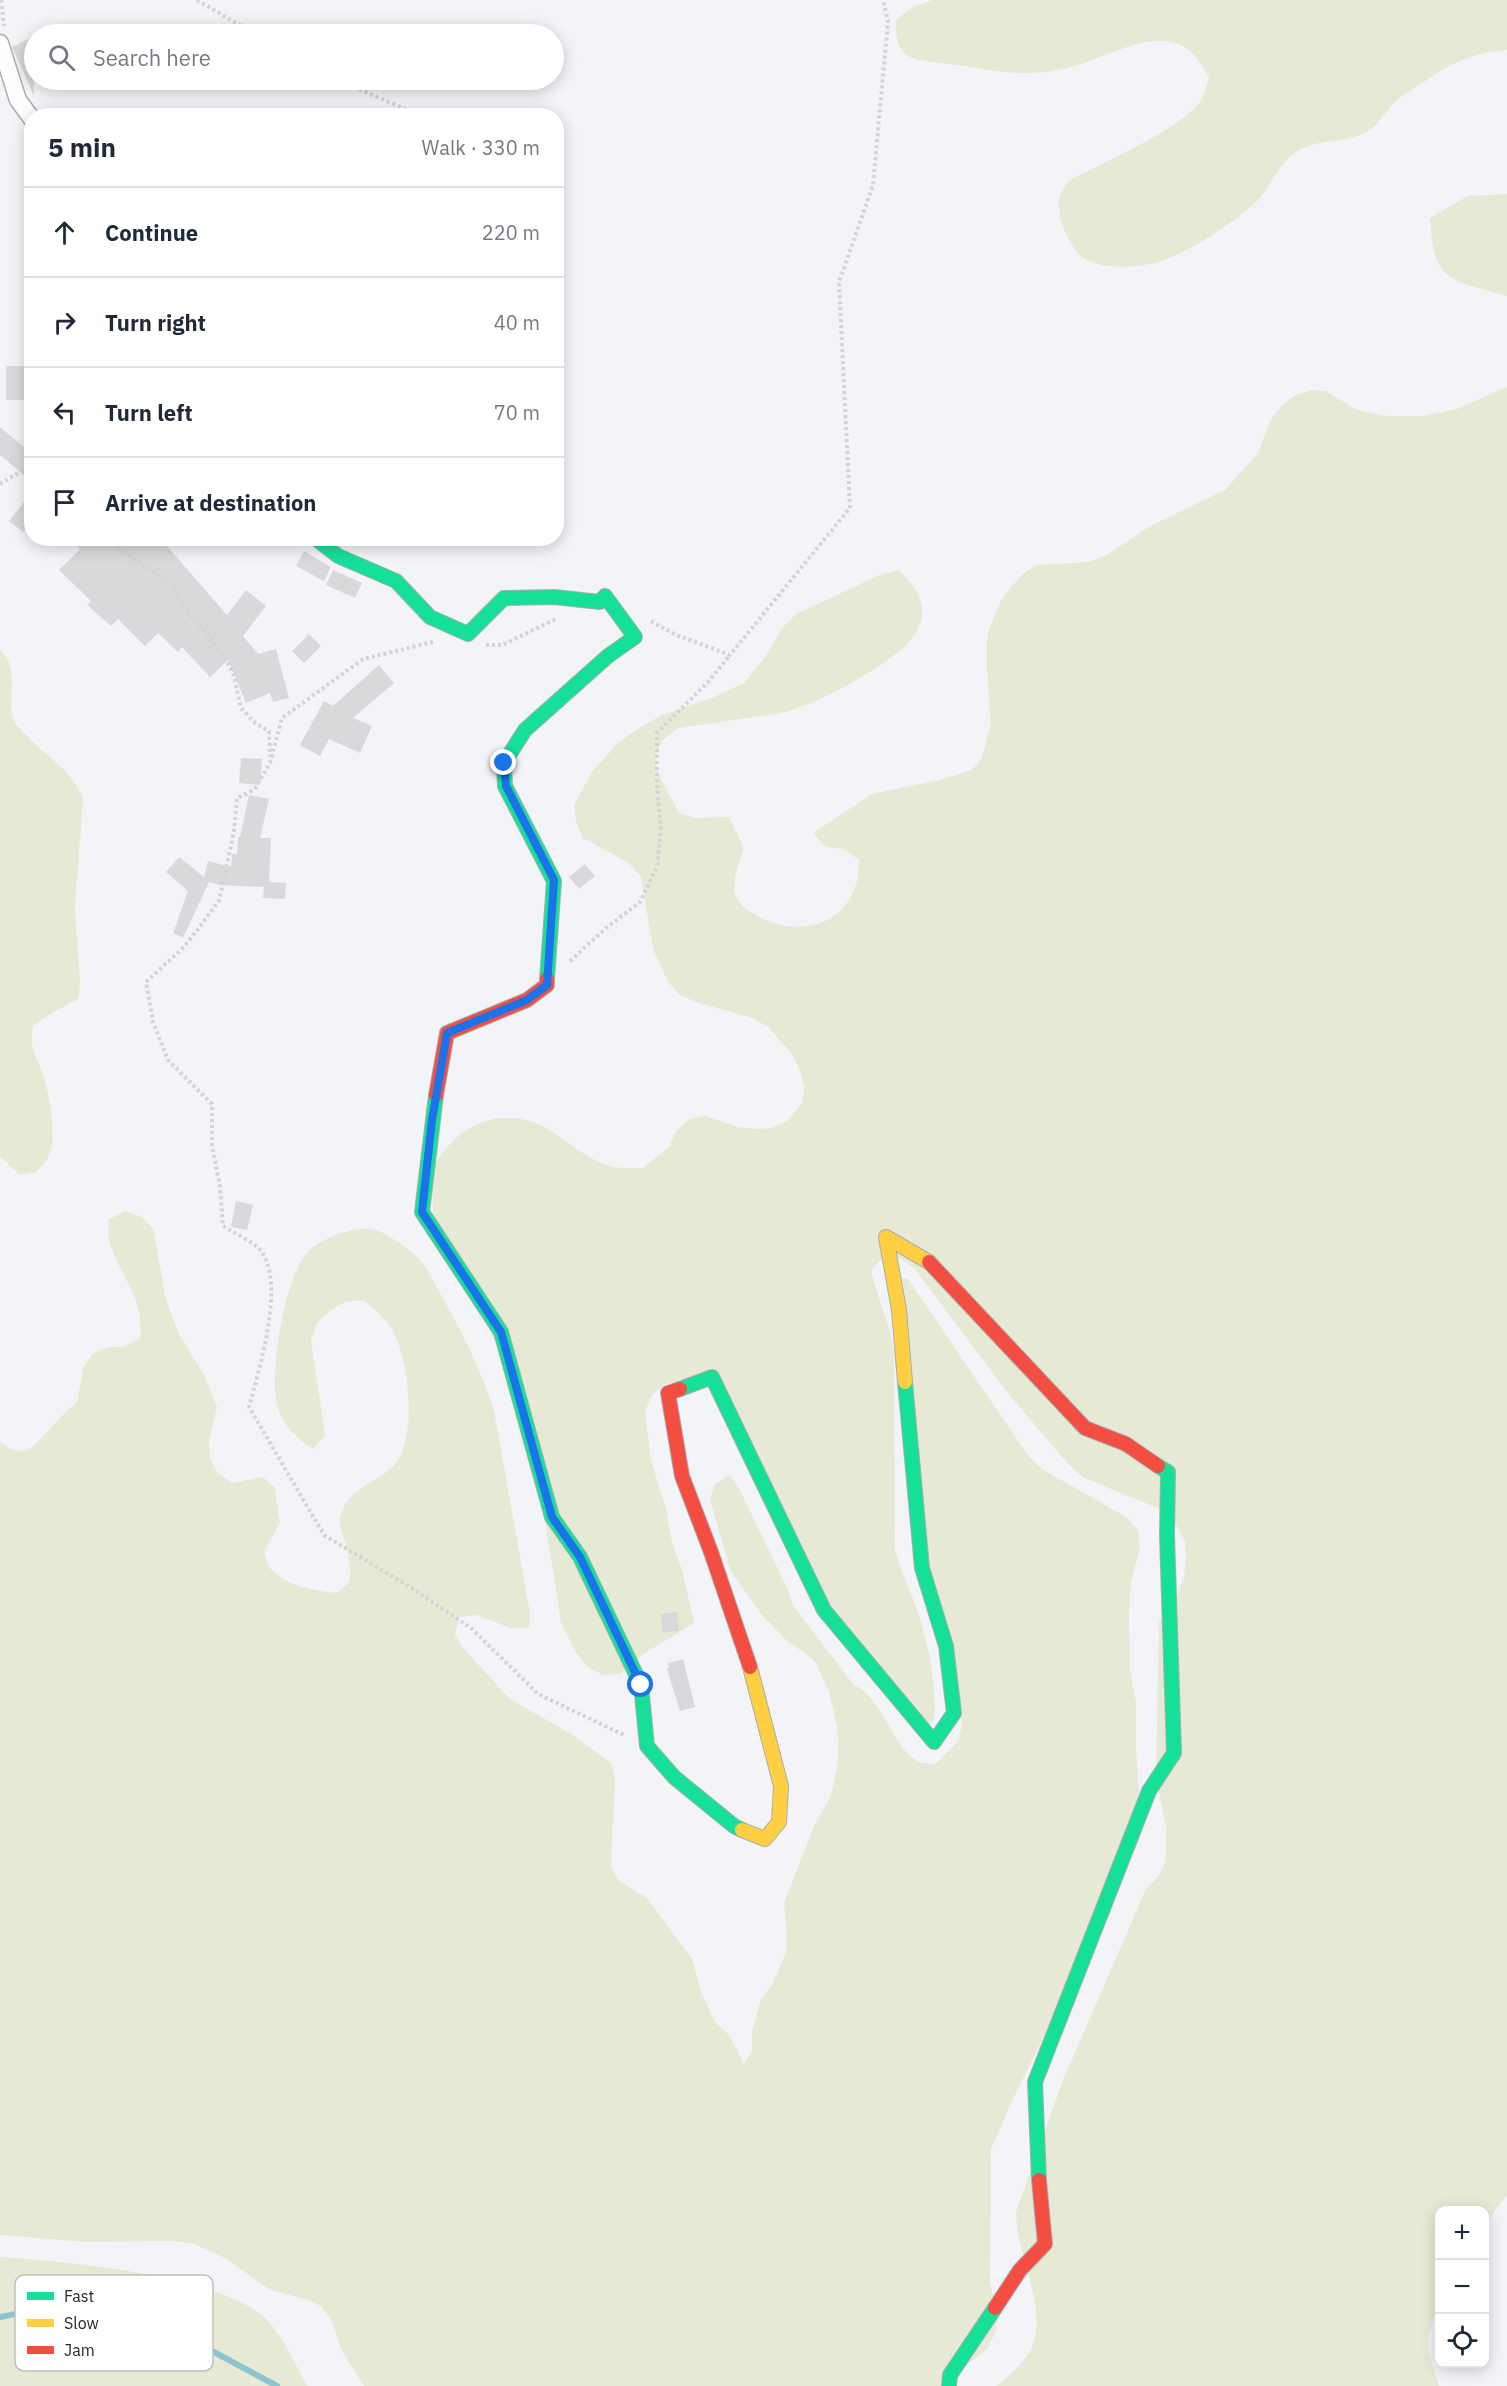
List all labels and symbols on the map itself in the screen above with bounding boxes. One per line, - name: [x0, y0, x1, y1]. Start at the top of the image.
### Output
- route end: [490, 749, 516, 775]
- route start: [627, 1671, 653, 1697]
- legend: [15, 2275, 213, 2371]
- text: Fast: [64, 2286, 94, 2306]
- text: Slow: [64, 2313, 99, 2333]
- text: Jam: [64, 2340, 95, 2360]

